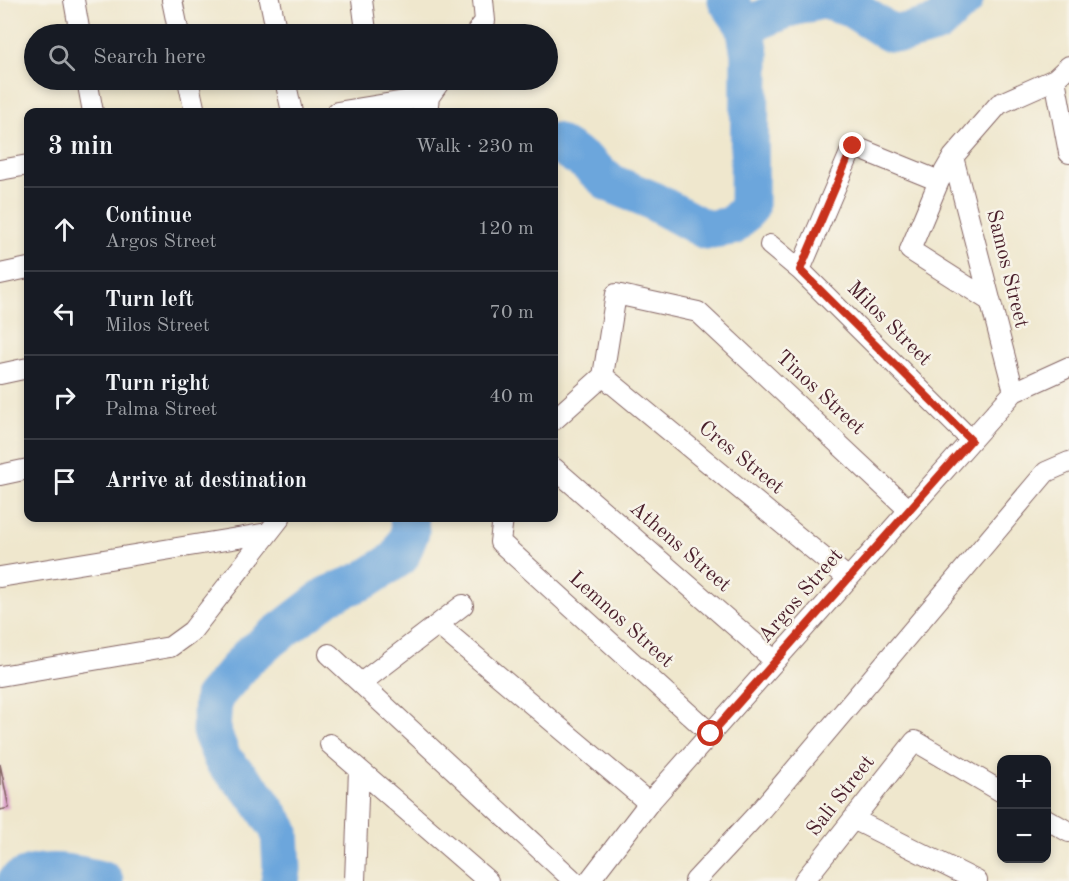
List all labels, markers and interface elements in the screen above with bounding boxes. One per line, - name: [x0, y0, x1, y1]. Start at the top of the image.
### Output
- search box: [24, 24, 558, 90]
- icon: search: [45, 41, 78, 74]
- text: Search here: [93, 46, 206, 68]
- route end: [839, 132, 865, 158]
- text: 3 min: [48, 134, 113, 160]
- text: Walk · 230 m: [415, 137, 534, 157]
- text: Continue: [105, 205, 192, 227]
- street label: Samos Street: [982, 208, 1032, 330]
- icon: ahead: [48, 213, 81, 246]
- text: 120 m: [478, 219, 534, 239]
- text: Argos Street: [105, 232, 216, 252]
- street label: Milos Street: [843, 278, 935, 370]
- text: Turn left: [105, 289, 194, 311]
- icon: left: [48, 297, 81, 330]
- text: 70 m: [489, 303, 534, 323]
- text: Milos Street: [105, 316, 210, 336]
- street label: Tinos Street: [771, 347, 869, 439]
- text: Turn right: [105, 373, 209, 395]
- icon: right: [48, 381, 81, 414]
- text: 40 m: [489, 387, 534, 407]
- text: Palma Street: [105, 400, 217, 420]
- street label: Cres Street: [694, 417, 788, 499]
- icon: arrive: [48, 465, 81, 498]
- text: Arrive at destination: [105, 470, 307, 492]
- street label: Athens Street: [625, 498, 735, 596]
- street label: Argos Street: [755, 545, 847, 647]
- street label: Lemnos Street: [565, 568, 677, 672]
- route start: [697, 720, 723, 746]
- street label: Sali Street: [803, 752, 879, 840]
- map controls: [997, 755, 1051, 863]
- button: +: [997, 755, 1051, 809]
- button: −: [997, 809, 1051, 863]

